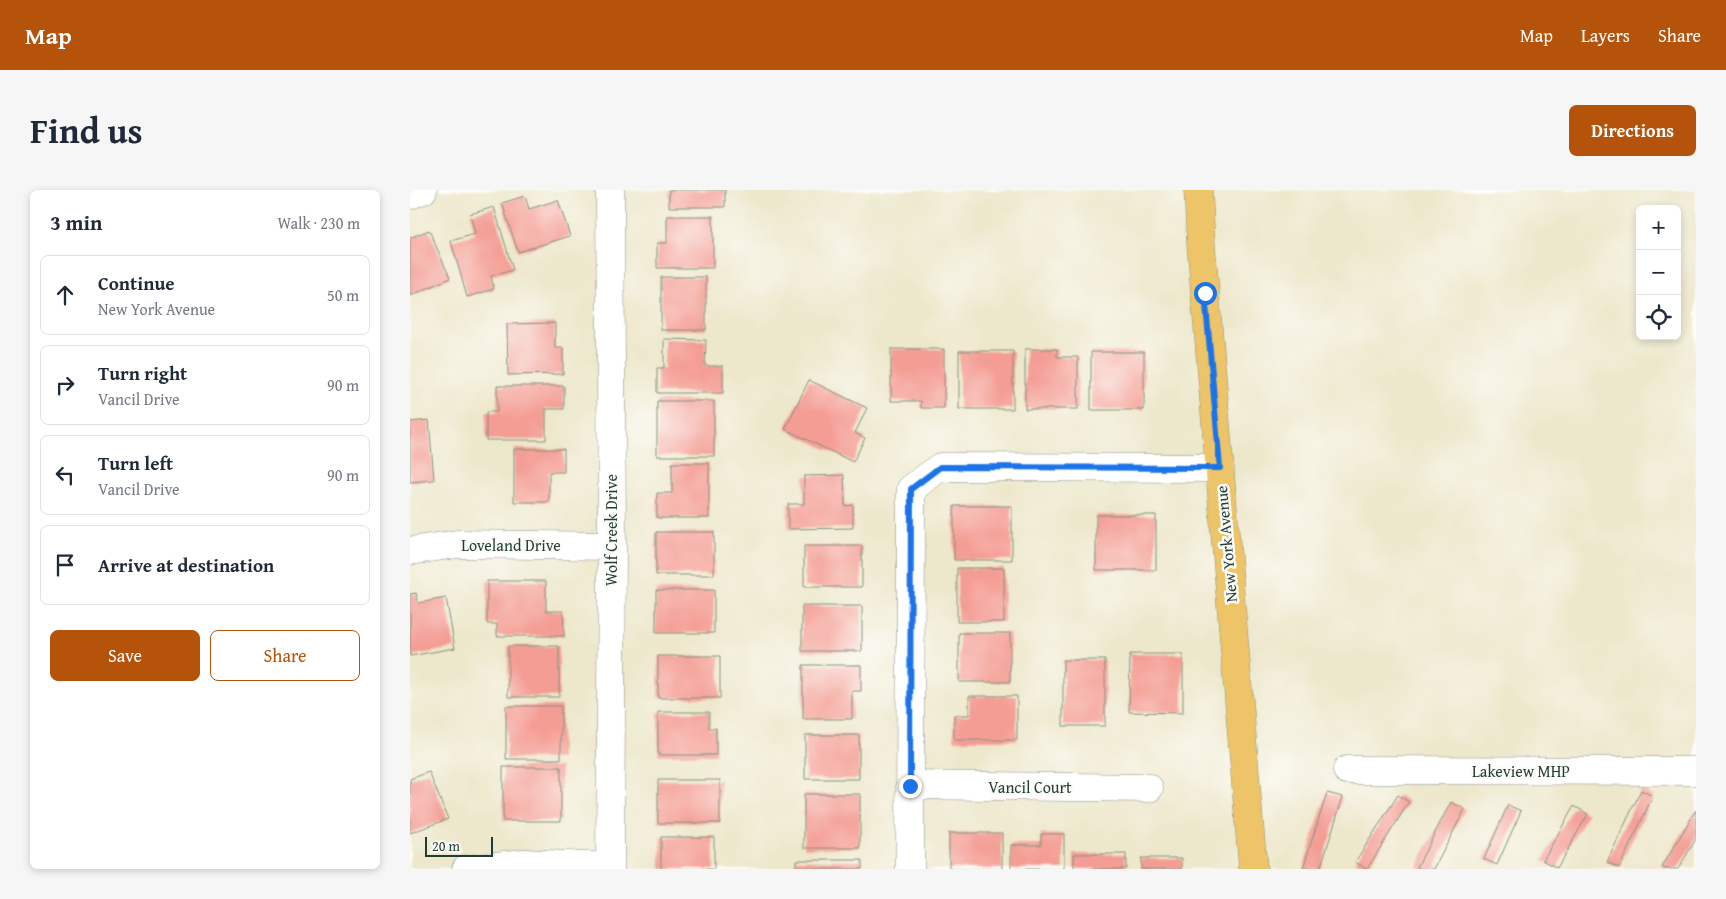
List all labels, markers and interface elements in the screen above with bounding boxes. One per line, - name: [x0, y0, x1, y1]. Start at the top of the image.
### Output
- text: Map: [25, 18, 72, 53]
- text: Map: [1520, 22, 1553, 49]
- text: Layers: [1581, 22, 1630, 49]
- text: Share: [1658, 22, 1701, 49]
- text: Find us: [30, 105, 143, 156]
- button: Directions: [1569, 105, 1696, 156]
- map controls: [1636, 205, 1681, 340]
- button: +: [1636, 205, 1681, 250]
- text: 3 min: [50, 207, 102, 238]
- text: Walk · 230 m: [277, 211, 360, 235]
- button: −: [1636, 250, 1681, 295]
- text: Continue: [98, 269, 175, 297]
- icon: ahead: [51, 281, 79, 309]
- route start: [1194, 282, 1217, 305]
- text: 50 m: [327, 283, 359, 307]
- button: locate: [1636, 295, 1681, 340]
- text: New York Avenue: [98, 297, 215, 321]
- text: Turn right: [98, 359, 187, 387]
- icon: right: [51, 371, 79, 399]
- text: 90 m: [327, 373, 359, 397]
- text: Vancil Drive: [98, 387, 180, 411]
- text: Turn left: [98, 449, 173, 477]
- icon: left: [51, 461, 79, 489]
- text: 90 m: [327, 463, 359, 487]
- street label: Wolf Creek Drive: [599, 474, 623, 586]
- text: Vancil Drive: [98, 477, 180, 501]
- street label: New York Avenue: [1209, 485, 1243, 603]
- street label: Loveland Drive: [461, 533, 561, 557]
- icon: arrive: [51, 551, 79, 579]
- text: Arrive at destination: [98, 551, 274, 579]
- button: Save: [50, 630, 200, 681]
- button: Share: [210, 630, 360, 681]
- street label: Lakeview MHP: [1472, 759, 1570, 783]
- route end: [899, 775, 922, 798]
- street label: Vancil Court: [988, 775, 1072, 799]
- scale bar: [425, 834, 492, 857]
- text: 20 m: [432, 836, 460, 856]

